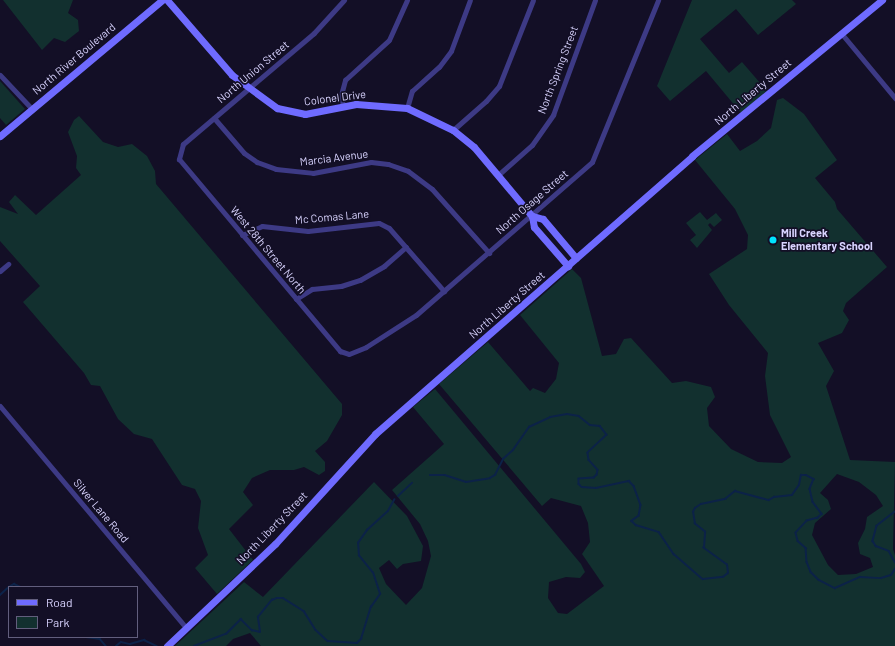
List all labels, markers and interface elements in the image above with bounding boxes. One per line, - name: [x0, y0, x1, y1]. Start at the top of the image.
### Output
- street label: North River Boulevard: [30, 20, 118, 98]
- street label: North Spring Street: [535, 24, 581, 116]
- street label: North Union Street: [214, 38, 292, 106]
- street label: North Liberty Street: [712, 56, 794, 128]
- street label: Colonel Drive: [303, 88, 367, 108]
- street label: Marcia Avenue: [299, 147, 369, 169]
- street label: North Osage Street: [493, 167, 571, 237]
- street label: West 28th Street North: [228, 204, 308, 296]
- street label: Mc Comas Lane: [294, 207, 370, 227]
- place label: Mill Creek Elementary School: [781, 227, 873, 253]
- marker: Mill Creek Elementary School: [768, 235, 778, 245]
- street label: North Liberty Street: [466, 269, 548, 341]
- street label: Silver Lane Road: [71, 477, 131, 545]
- street label: North Liberty Street: [234, 489, 310, 567]
- legend: [8, 586, 138, 638]
- text: Road: [46, 595, 73, 609]
- text: Park: [46, 615, 70, 629]

